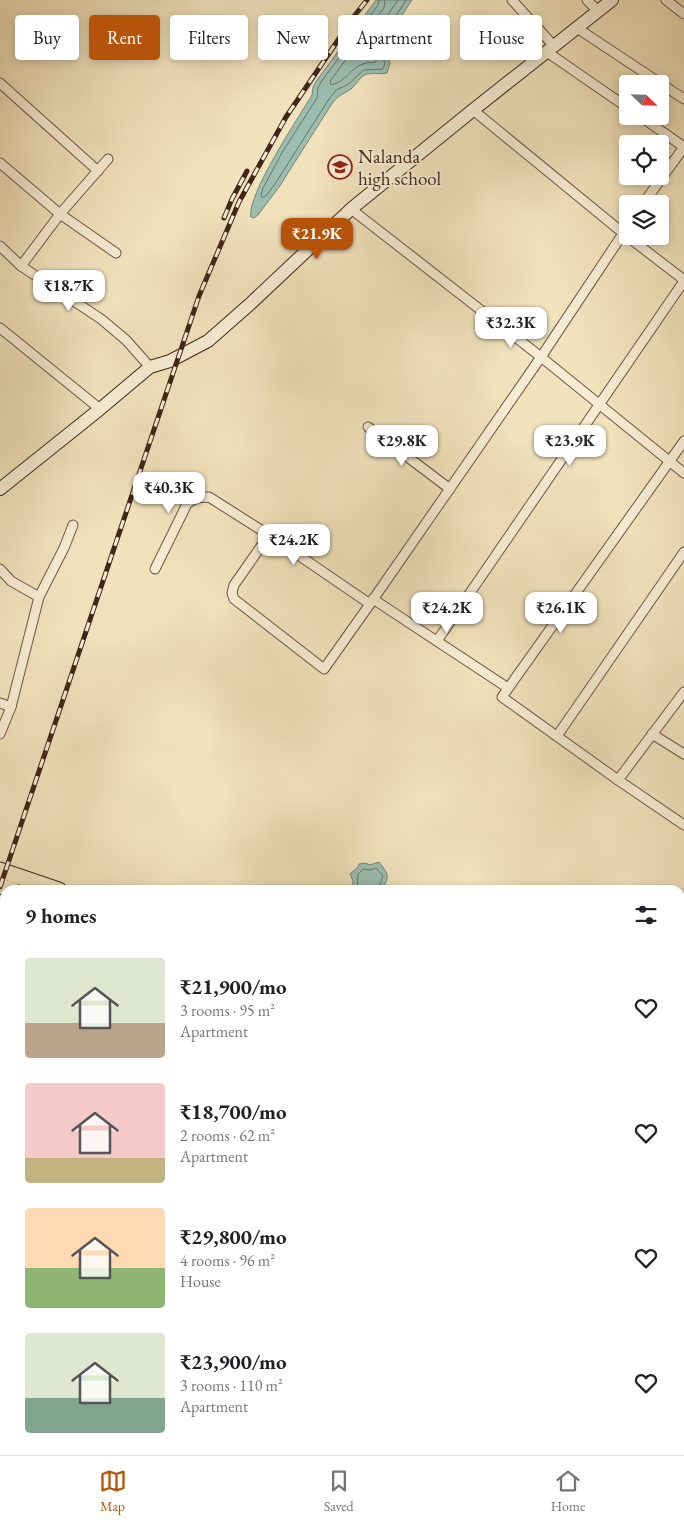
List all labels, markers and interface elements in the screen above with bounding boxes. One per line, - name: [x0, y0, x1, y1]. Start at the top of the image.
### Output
- chip: Buy: [15, 15, 79, 60]
- chip: Rent: [89, 15, 160, 60]
- chip: Filters: [170, 15, 248, 60]
- chip: New: [258, 15, 328, 60]
- chip: Apartment: [338, 15, 450, 60]
- chip: House: [460, 15, 542, 60]
- north arrow: [619, 75, 669, 125]
- map controls: [619, 75, 669, 245]
- button: locate: [619, 135, 669, 185]
- place label: Nalanda high school: [358, 144, 441, 191]
- school or university icon: Nalanda high school: [327, 154, 353, 180]
- button: layers: [619, 195, 669, 245]
- pin: ₹21.9K: [276, 218, 358, 260]
- text: ₹21.9K: [292, 223, 342, 244]
- pin: ₹18.7K: [28, 270, 110, 312]
- text: ₹18.7K: [44, 275, 94, 296]
- pin: ₹32.3K: [470, 306, 552, 349]
- text: ₹32.3K: [486, 312, 536, 333]
- pin: ₹29.8K: [361, 424, 443, 467]
- pin: ₹23.9K: [529, 424, 611, 467]
- text: ₹29.8K: [377, 430, 427, 451]
- text: ₹23.9K: [545, 430, 595, 451]
- pin: ₹40.3K: [128, 472, 210, 514]
- text: ₹40.3K: [144, 477, 194, 498]
- pin: ₹24.2K: [253, 524, 335, 566]
- text: ₹24.2K: [269, 529, 319, 550]
- pin: ₹24.2K: [406, 592, 488, 634]
- pin: ₹26.1K: [520, 592, 602, 634]
- text: ₹24.2K: [422, 597, 472, 618]
- text: ₹26.1K: [536, 597, 586, 618]
- icon: filters: [632, 901, 660, 929]
- text: 9 homes: [25, 902, 97, 929]
- text: ₹21,900/mo: [180, 973, 287, 1000]
- icon: home: [65, 978, 125, 1038]
- icon: heart: [632, 994, 660, 1022]
- text: 3 rooms · 95 m²: [180, 1000, 275, 1021]
- text: Apartment: [180, 1021, 248, 1042]
- text: ₹18,700/mo: [180, 1098, 287, 1125]
- icon: home: [65, 1103, 125, 1163]
- icon: heart: [632, 1119, 660, 1147]
- text: 2 rooms · 62 m²: [180, 1125, 275, 1146]
- text: Apartment: [180, 1146, 248, 1167]
- text: ₹29,800/mo: [180, 1223, 287, 1250]
- icon: home: [65, 1228, 125, 1288]
- icon: heart: [632, 1244, 660, 1272]
- text: 4 rooms · 96 m²: [180, 1250, 275, 1271]
- text: House: [180, 1271, 221, 1292]
- text: ₹23,900/mo: [180, 1348, 287, 1375]
- icon: home: [65, 1353, 125, 1413]
- icon: heart: [632, 1369, 660, 1397]
- text: 3 rooms · 110 m²: [180, 1375, 283, 1396]
- text: Apartment: [180, 1396, 248, 1417]
- tab: Map: [99, 1467, 127, 1515]
- tab: Saved: [324, 1467, 354, 1515]
- tab: Home: [551, 1467, 585, 1515]

